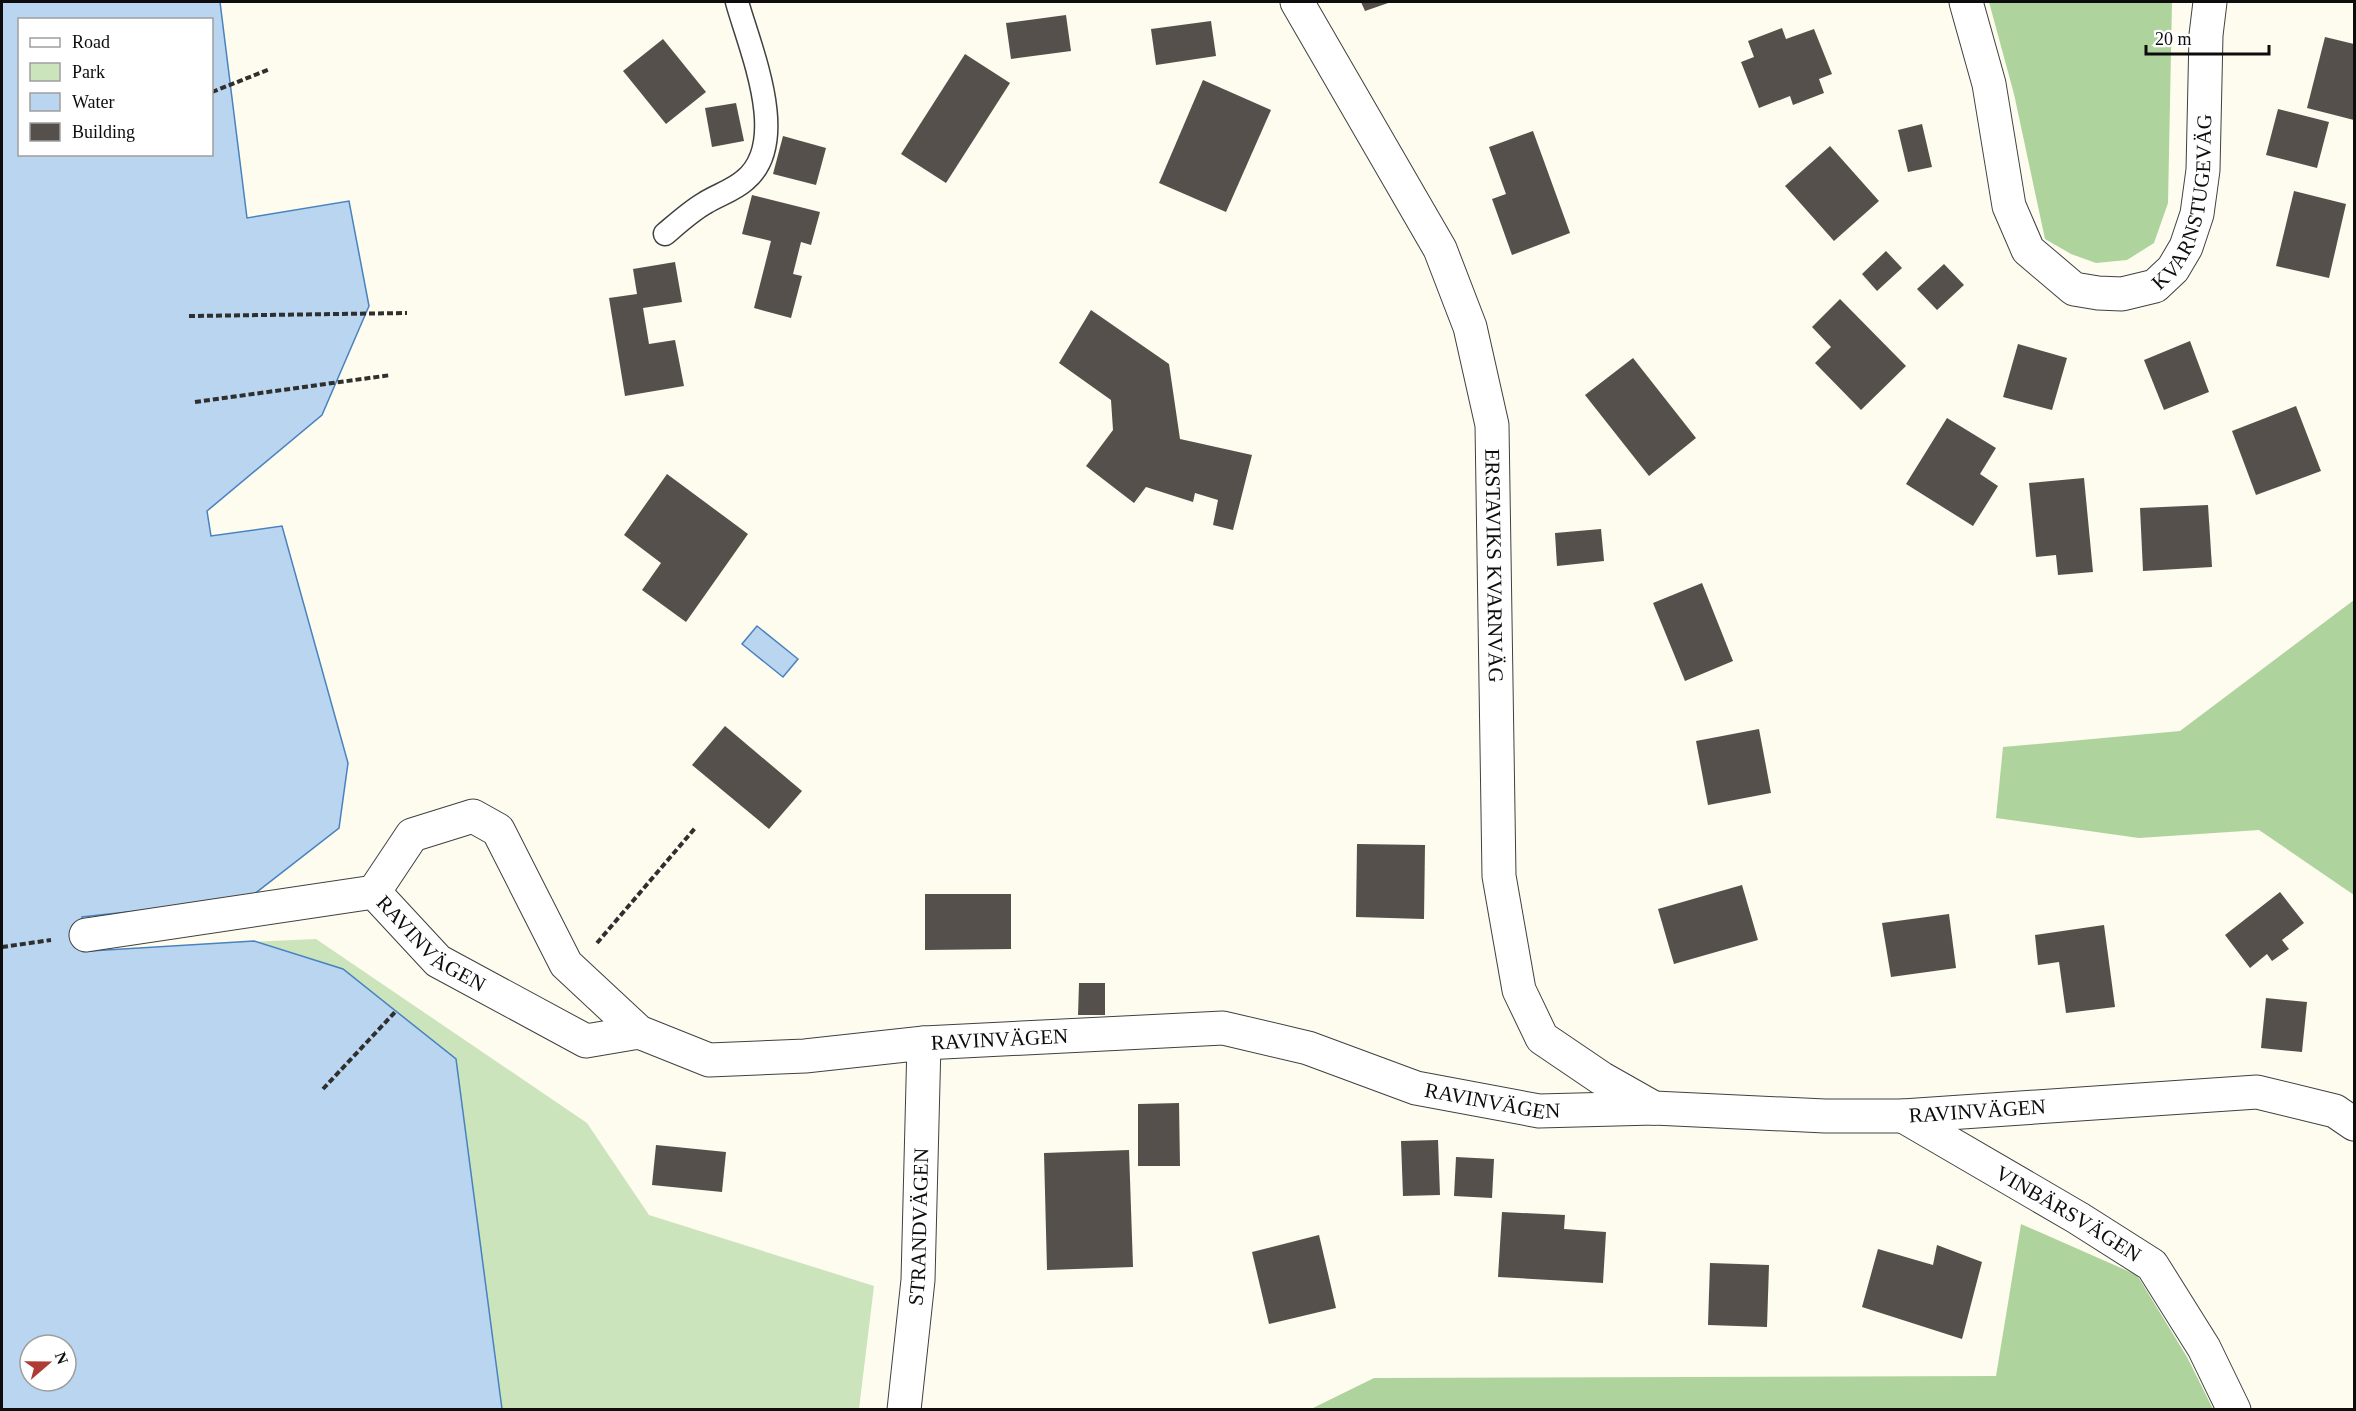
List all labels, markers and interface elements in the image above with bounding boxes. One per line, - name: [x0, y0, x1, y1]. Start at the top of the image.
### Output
- legend: [18, 18, 213, 156]
- scale bar: [2146, 18, 2269, 56]
- text: 20 m: [2155, 29, 2192, 49]
- text: Road: [72, 32, 110, 52]
- text: Park: [72, 62, 105, 82]
- text: Water: [72, 92, 115, 112]
- street label: KVARNSTUGEVÄG: [2147, 114, 2216, 295]
- text: Building: [72, 122, 135, 142]
- street label: ERSTAVIKS KVARNVÄG: [1480, 448, 1508, 683]
- street label: RAVINVÄGEN: [371, 891, 490, 997]
- street label: RAVINVÄGEN: [930, 1024, 1069, 1055]
- street label: RAVINVÄGEN: [1423, 1078, 1561, 1124]
- street label: RAVINVÄGEN: [1908, 1094, 2047, 1128]
- street label: STRANDVÄGEN: [903, 1148, 933, 1307]
- street label: VINBÄRSVÄGEN: [1991, 1161, 2145, 1267]
- north arrow: [18, 1333, 78, 1393]
- text: N: [52, 1350, 72, 1367]

